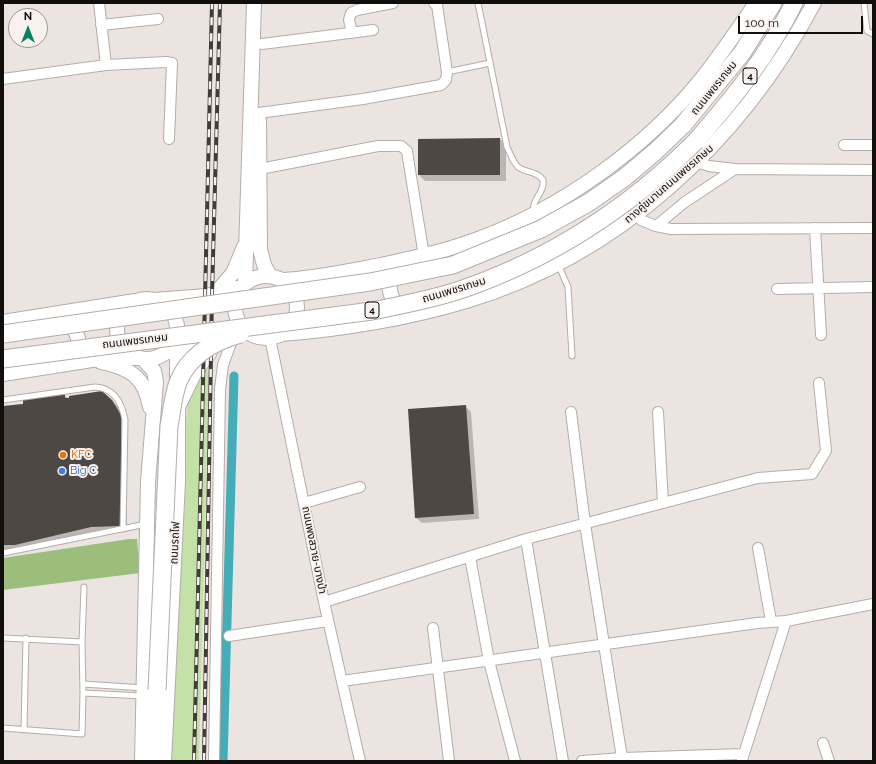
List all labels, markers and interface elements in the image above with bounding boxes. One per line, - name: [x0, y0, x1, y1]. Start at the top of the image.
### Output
- north arrow: [8, 8, 48, 48]
- scale bar: [740, 8, 865, 34]
- text: N: [24, 10, 32, 23]
- text: 100 m: [745, 16, 779, 30]
- street label: ถนนเพชรเกษม: [688, 58, 740, 118]
- road number: 4: [743, 68, 757, 84]
- street label: ทางคู่ขนานถนนเพชรเกษม: [622, 142, 716, 226]
- street label: ถนนเพชรเกษม: [421, 274, 487, 306]
- road number: 4: [365, 302, 379, 318]
- street label: ถนนเพชรเกษม: [102, 330, 168, 352]
- place label: KFC: [71, 448, 92, 462]
- marker: KFC: [58, 450, 68, 460]
- place label: Big C: [70, 464, 97, 478]
- marker: Big C: [57, 466, 67, 476]
- street label: ถนนพงสวาย-บางป่า: [299, 505, 329, 595]
- street label: ถนนรถไฟ: [167, 521, 183, 565]

